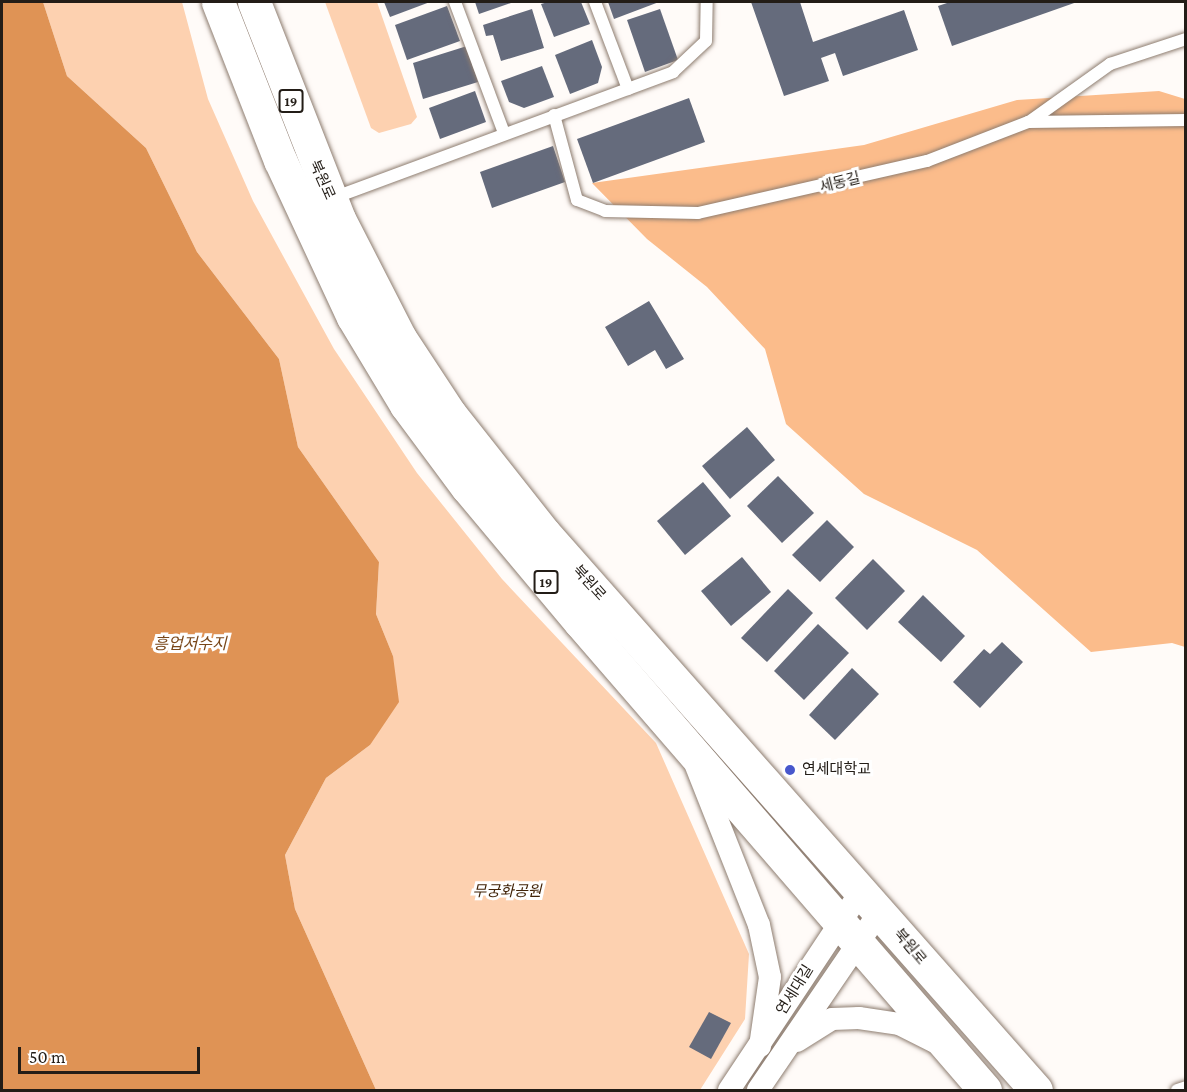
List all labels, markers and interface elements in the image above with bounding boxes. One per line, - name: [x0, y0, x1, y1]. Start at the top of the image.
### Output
- road number: 19: [278, 90, 304, 112]
- street label: 북원로: [305, 157, 339, 203]
- street label: 세동길: [818, 169, 862, 197]
- street label: 북원로: [568, 562, 610, 604]
- road number: 19: [532, 571, 560, 593]
- water label: 흥업저수지: [153, 634, 227, 654]
- place label: 연세대학교: [802, 761, 871, 779]
- marker: 연세대학교: [783, 763, 797, 777]
- park label: 무궁화공원: [473, 883, 541, 901]
- street label: 북원로: [890, 925, 930, 969]
- street label: 연세대길: [773, 962, 817, 1018]
- scale bar: [21, 1035, 202, 1073]
- text: 50 m: [29, 1047, 66, 1067]

